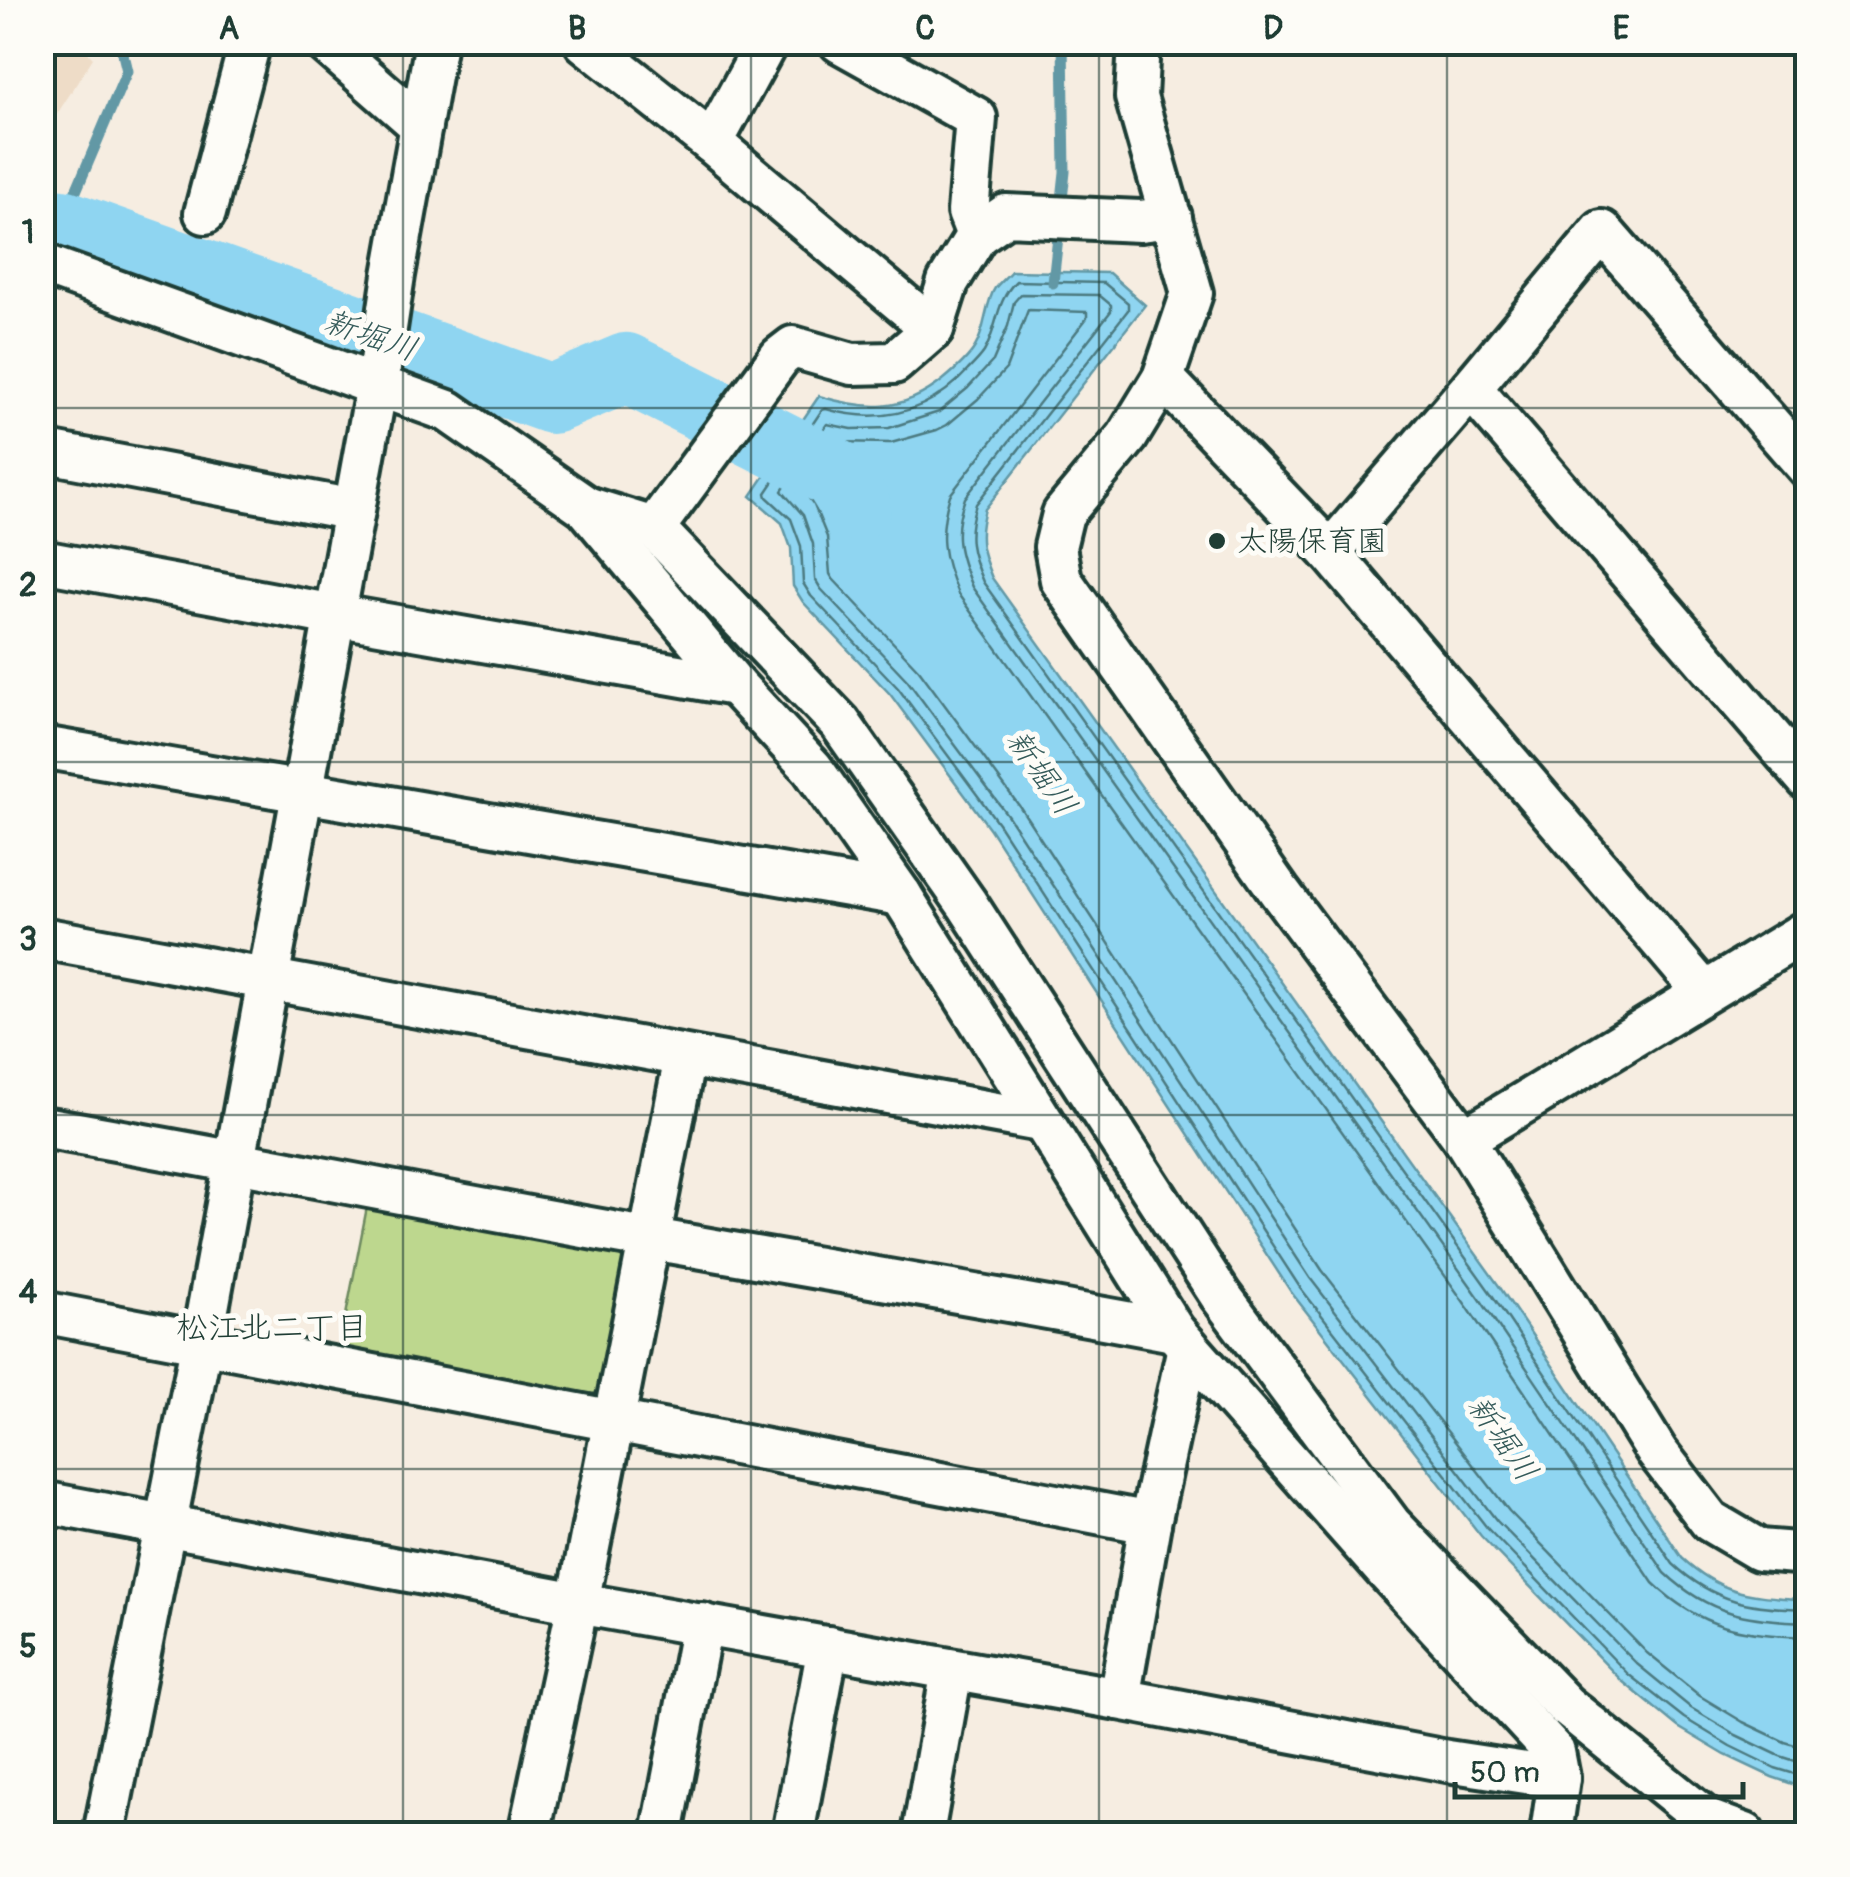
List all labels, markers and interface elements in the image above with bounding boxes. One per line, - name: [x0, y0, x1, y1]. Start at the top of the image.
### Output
- text: A: [219, 9, 240, 49]
- text: B: [568, 9, 586, 49]
- text: C: [915, 9, 935, 49]
- text: D: [1263, 9, 1283, 49]
- text: E: [1613, 9, 1630, 49]
- text: 1: [22, 213, 34, 253]
- water label: 新堀川: [319, 301, 423, 370]
- place label: 太陽保育園: [1237, 523, 1387, 560]
- marker: 太陽保育園: [1206, 530, 1228, 552]
- text: 2: [19, 566, 37, 606]
- water label: 新堀川: [997, 722, 1085, 823]
- text: 3: [19, 920, 37, 960]
- text: 4: [19, 1273, 38, 1313]
- district label: 松江北二丁目: [176, 1308, 368, 1348]
- water label: 新堀川: [1458, 1388, 1546, 1489]
- text: 5: [19, 1627, 37, 1667]
- scale bar: [1455, 1737, 1742, 1799]
- text: 50 m: [1470, 1754, 1540, 1791]

